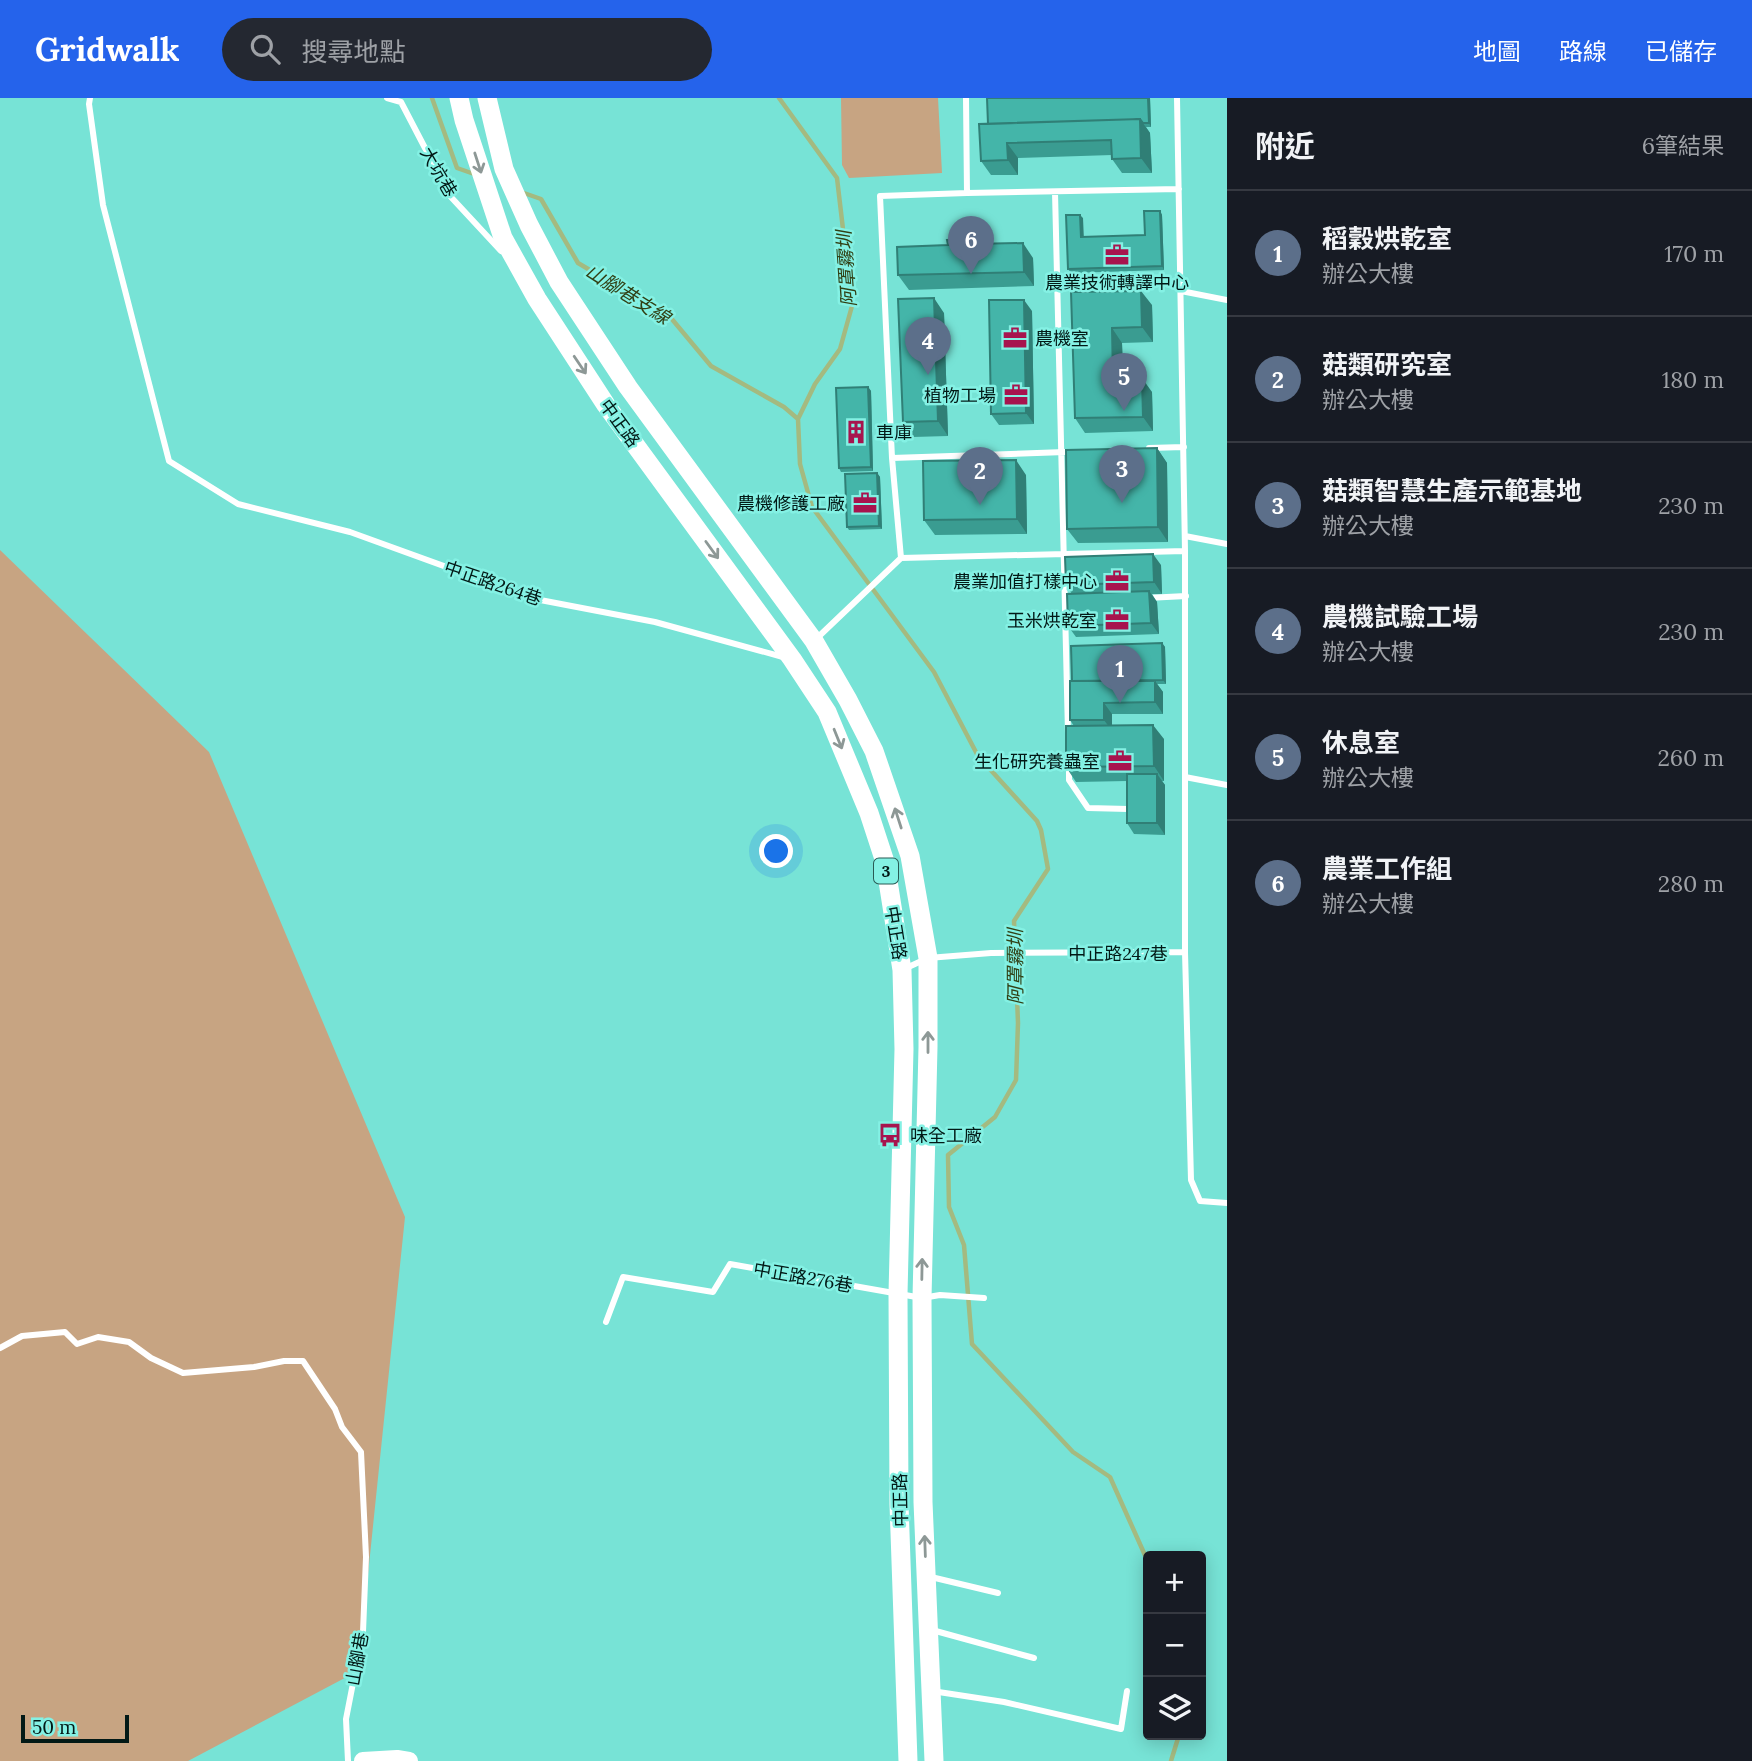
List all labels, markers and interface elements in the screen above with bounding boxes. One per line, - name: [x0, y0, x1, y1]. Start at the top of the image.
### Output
- search box: [222, 18, 712, 81]
- text: Gridwalk: [35, 28, 180, 70]
- icon: search: [246, 30, 284, 68]
- text: 搜尋地點: [302, 35, 406, 68]
- text: 地圖: [1473, 36, 1521, 67]
- text: 路線: [1559, 36, 1607, 67]
- text: 已儲存: [1645, 36, 1717, 67]
- text: 附近: [1255, 127, 1315, 165]
- text: 6筆結果: [1642, 131, 1724, 160]
- street label: 大坑巷: [416, 143, 462, 201]
- one-way arrow: [473, 152, 485, 174]
- pin: 6: [948, 216, 994, 274]
- text: 稻穀烘乾室: [1322, 222, 1452, 255]
- water label: 阿罩霧圳: [831, 227, 861, 308]
- text: 1: [1273, 239, 1283, 268]
- text: 170 m: [1664, 239, 1724, 268]
- office icon: 農業技術轉譯中心: [1103, 241, 1131, 269]
- water label: 山腳巷支線: [581, 259, 676, 330]
- text: 辦公大樓: [1322, 259, 1414, 288]
- place label: 農業技術轉譯中心: [1045, 271, 1189, 294]
- pin: 4: [905, 317, 951, 375]
- office icon: 農機室: [1001, 324, 1029, 352]
- place label: 農機室: [1035, 327, 1089, 350]
- text: 菇類研究室: [1322, 348, 1452, 381]
- pin: 5: [1101, 353, 1147, 411]
- one-way arrow: [573, 355, 587, 374]
- text: 2: [1272, 365, 1284, 394]
- text: 180 m: [1662, 365, 1724, 394]
- office icon: 植物工場: [1002, 381, 1030, 409]
- place label: 植物工場: [924, 384, 996, 407]
- text: 辦公大樓: [1322, 385, 1414, 414]
- street label: 中正路: [595, 394, 645, 452]
- building icon: 車庫: [842, 418, 870, 446]
- place label: 車庫: [876, 421, 912, 444]
- pin: 3: [1099, 445, 1145, 503]
- pin: 2: [957, 447, 1003, 505]
- text: 菇類智慧生產示範基地: [1322, 474, 1582, 507]
- office icon: 農機修護工廠: [851, 489, 879, 517]
- text: 3: [1272, 491, 1284, 520]
- text: 230 m: [1658, 491, 1724, 520]
- place label: 農機修護工廠: [737, 492, 845, 515]
- text: 辦公大樓: [1322, 511, 1414, 540]
- one-way arrow: [705, 540, 720, 559]
- street label: 中正路264巷: [441, 556, 545, 610]
- office icon: 農業加值打樣中心: [1103, 567, 1131, 595]
- place label: 農業加值打樣中心: [953, 570, 1097, 593]
- text: 農機試驗工場: [1322, 600, 1478, 633]
- office icon: 玉米烘乾室: [1103, 606, 1131, 634]
- place label: 玉米烘乾室: [1007, 609, 1097, 632]
- text: 4: [1272, 617, 1284, 646]
- text: 230 m: [1658, 617, 1724, 646]
- text: 辦公大樓: [1322, 637, 1414, 666]
- pin: 1: [1097, 645, 1143, 703]
- text: 休息室: [1322, 726, 1400, 759]
- one-way arrow: [833, 728, 846, 749]
- text: 5: [1272, 743, 1284, 772]
- text: 260 m: [1657, 743, 1724, 772]
- office icon: 生化研究養蟲室: [1106, 747, 1134, 775]
- place label: 生化研究養蟲室: [974, 750, 1100, 773]
- text: 辦公大樓: [1322, 763, 1414, 792]
- one-way arrow: [891, 807, 904, 829]
- your location: [759, 834, 793, 868]
- text: 農業工作組: [1322, 852, 1452, 885]
- road number: 3: [874, 858, 898, 884]
- text: 6: [1271, 869, 1285, 898]
- text: 280 m: [1658, 869, 1724, 898]
- text: 辦公大樓: [1322, 889, 1414, 918]
- street label: 中正路: [880, 905, 912, 961]
- water label: 阿罩霧圳: [1003, 926, 1027, 1005]
- street label: 中正路247巷: [1068, 942, 1168, 965]
- one-way arrow: [921, 1031, 935, 1054]
- bus stop icon: 味全工廠: [876, 1121, 904, 1149]
- place label: 味全工廠: [910, 1124, 982, 1147]
- street label: 中正路276巷: [752, 1257, 854, 1297]
- one-way arrow: [916, 1258, 929, 1281]
- street label: 中正路: [888, 1473, 912, 1527]
- one-way arrow: [918, 1535, 931, 1558]
- map controls: [1143, 1551, 1206, 1740]
- button: +: [1143, 1551, 1206, 1614]
- button: −: [1143, 1614, 1206, 1677]
- street label: 山腳巷: [341, 1630, 373, 1688]
- button: layers: [1143, 1677, 1206, 1740]
- scale bar: [21, 1712, 130, 1744]
- text: 50 m: [32, 1715, 76, 1739]

